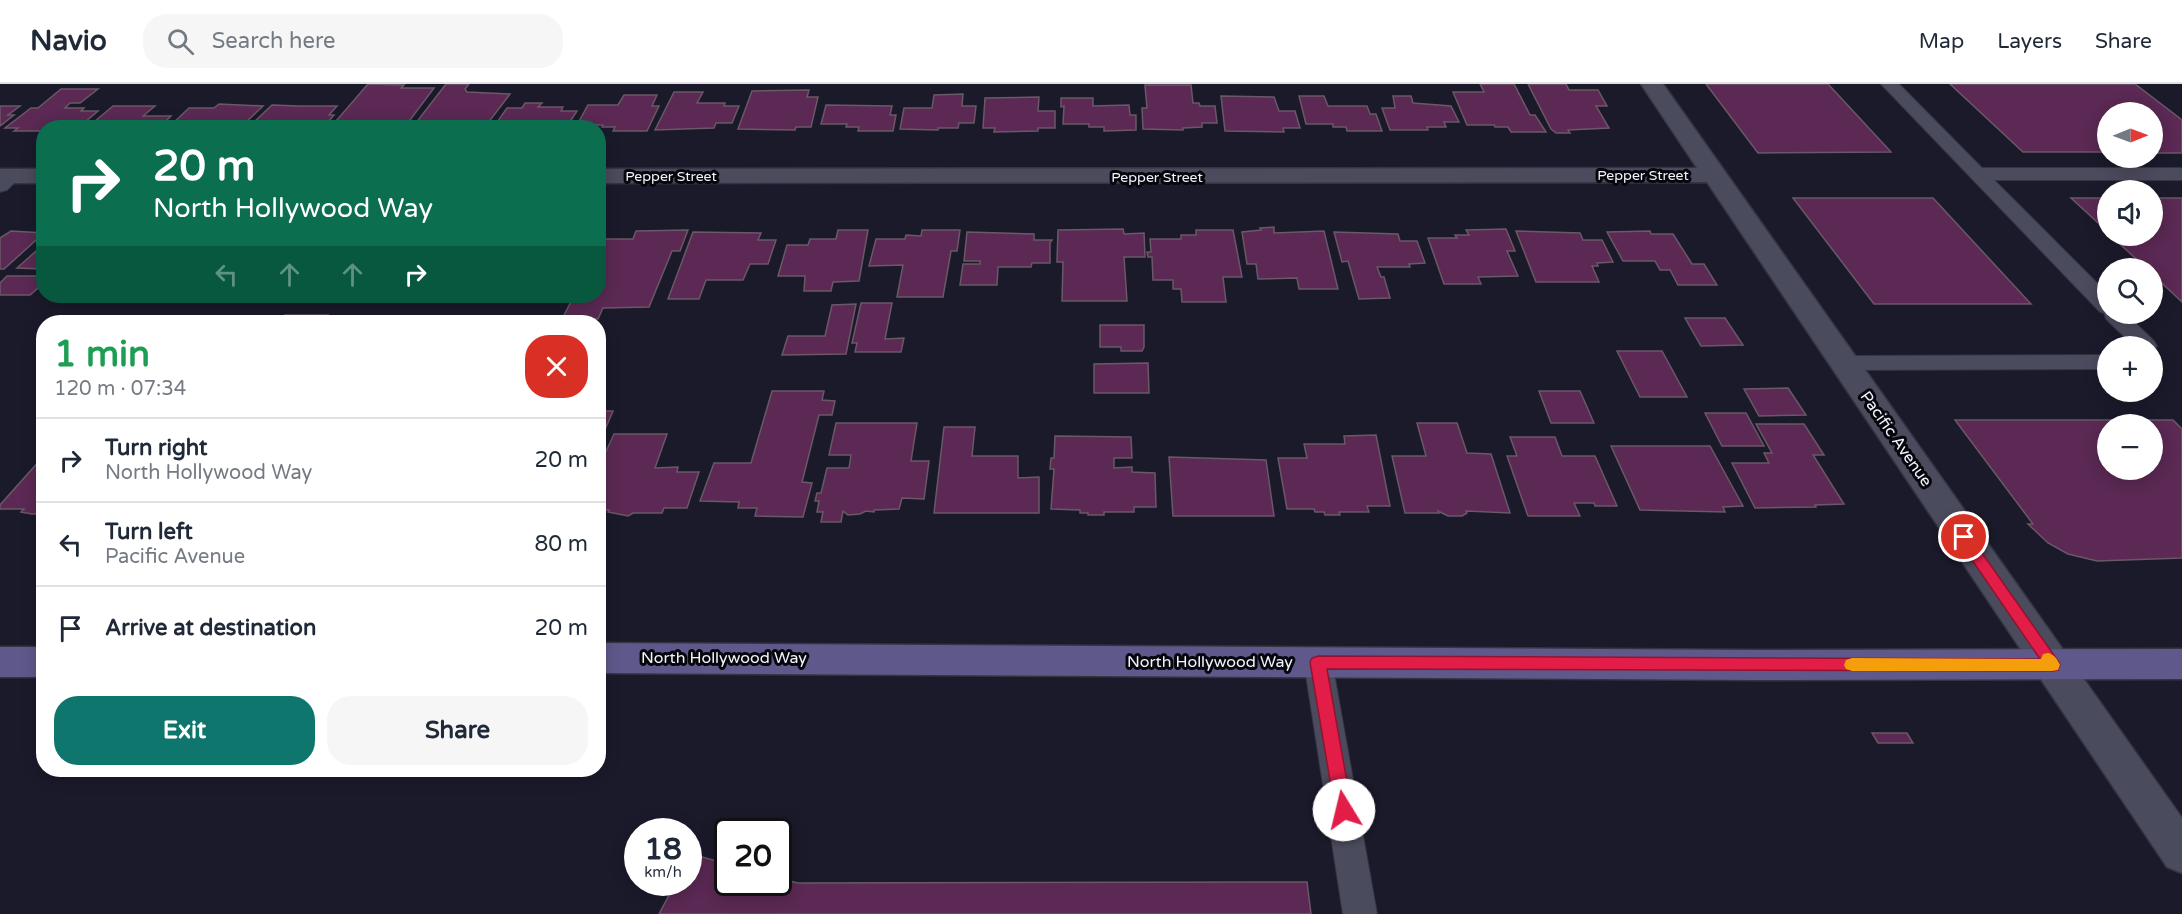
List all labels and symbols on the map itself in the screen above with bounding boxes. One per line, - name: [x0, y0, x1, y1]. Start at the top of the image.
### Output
- north arrow: [2097, 102, 2163, 168]
- street label: Pepper Street: [1597, 167, 1690, 184]
- street label: Pepper Street: [625, 168, 718, 185]
- street label: Pepper Street: [1111, 169, 1204, 186]
- street label: Pacific Avenue: [1856, 387, 1936, 491]
- pin: [1938, 511, 1989, 562]
- street label: North Hollywood Way: [641, 648, 807, 668]
- street label: North Hollywood Way: [1127, 652, 1293, 672]
- position arrow: [1312, 778, 1376, 842]
- speed limit sign: 20: [714, 818, 792, 896]

